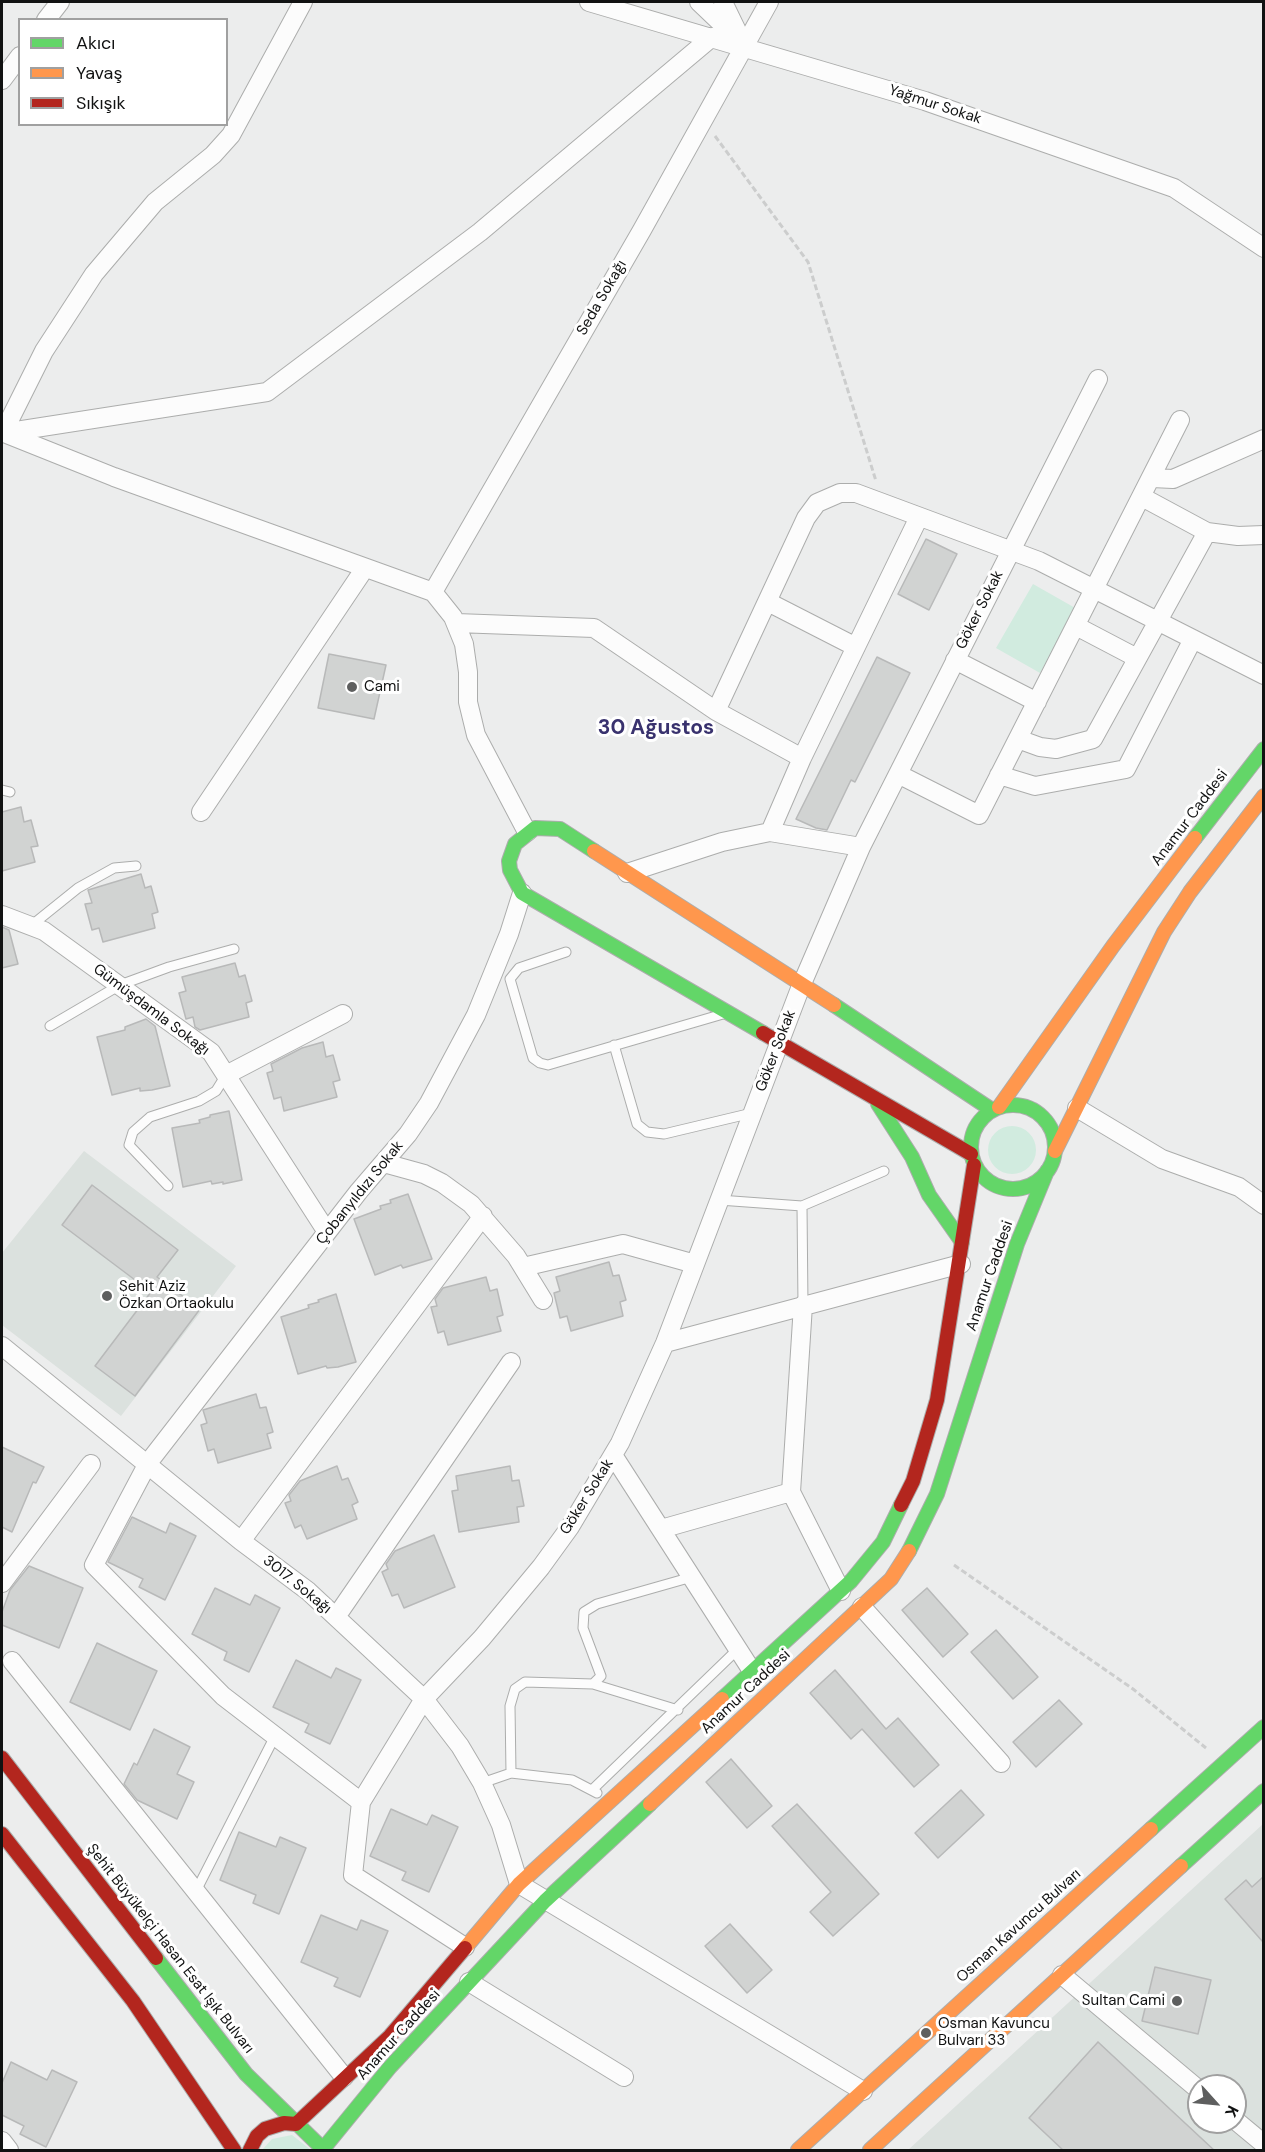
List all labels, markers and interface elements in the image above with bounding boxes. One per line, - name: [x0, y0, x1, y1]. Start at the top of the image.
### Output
- legend: [18, 18, 228, 126]
- text: Akıcı: [76, 31, 115, 55]
- text: Yavaş: [76, 61, 122, 85]
- street label: Yağmur Sokak: [886, 82, 984, 128]
- text: Sıkışık: [76, 91, 126, 115]
- street label: Seda Sokağı: [573, 257, 631, 339]
- street label: Göker Sokak: [952, 568, 1008, 652]
- place label: Cami: [364, 678, 400, 696]
- marker: Cami: [345, 680, 359, 694]
- district label: 30 Ağustos: [598, 715, 714, 741]
- street label: Anamur Caddesi: [1148, 766, 1232, 870]
- street label: Gümüşdamla Sokağı: [89, 960, 213, 1060]
- street label: Göker Sokak: [752, 1008, 800, 1094]
- street label: Çobanyıldızı Sokak: [313, 1137, 407, 1249]
- street label: Anamur Caddesi: [963, 1218, 1017, 1334]
- place label: Şehit Aziz Özkan Ortaokulu: [119, 1278, 234, 1313]
- marker: Şehit Aziz Özkan Ortaokulu: [100, 1289, 114, 1303]
- street label: Göker Sokak: [557, 1456, 617, 1538]
- street label: 3017. Sokağı: [259, 1552, 335, 1618]
- street label: Anamur Caddesi: [698, 1646, 794, 1738]
- street label: Şehit Büyükelçi Hasan Esat Işık Bulvarı: [83, 1841, 257, 2057]
- street label: Osman Kavuncu Bulvarı: [953, 1865, 1085, 1987]
- street label: Anamur Caddesi: [354, 1986, 444, 2084]
- place label: Sultan Cami: [1082, 1992, 1165, 2010]
- marker: Sultan Cami: [1170, 1994, 1184, 2008]
- place label: Osman Kavuncu Bulvarı 33: [938, 2015, 1050, 2050]
- marker: Osman Kavuncu Bulvarı 33: [919, 2026, 933, 2040]
- north arrow: [1187, 2074, 1247, 2134]
- text: K: [1220, 2102, 1243, 2121]

